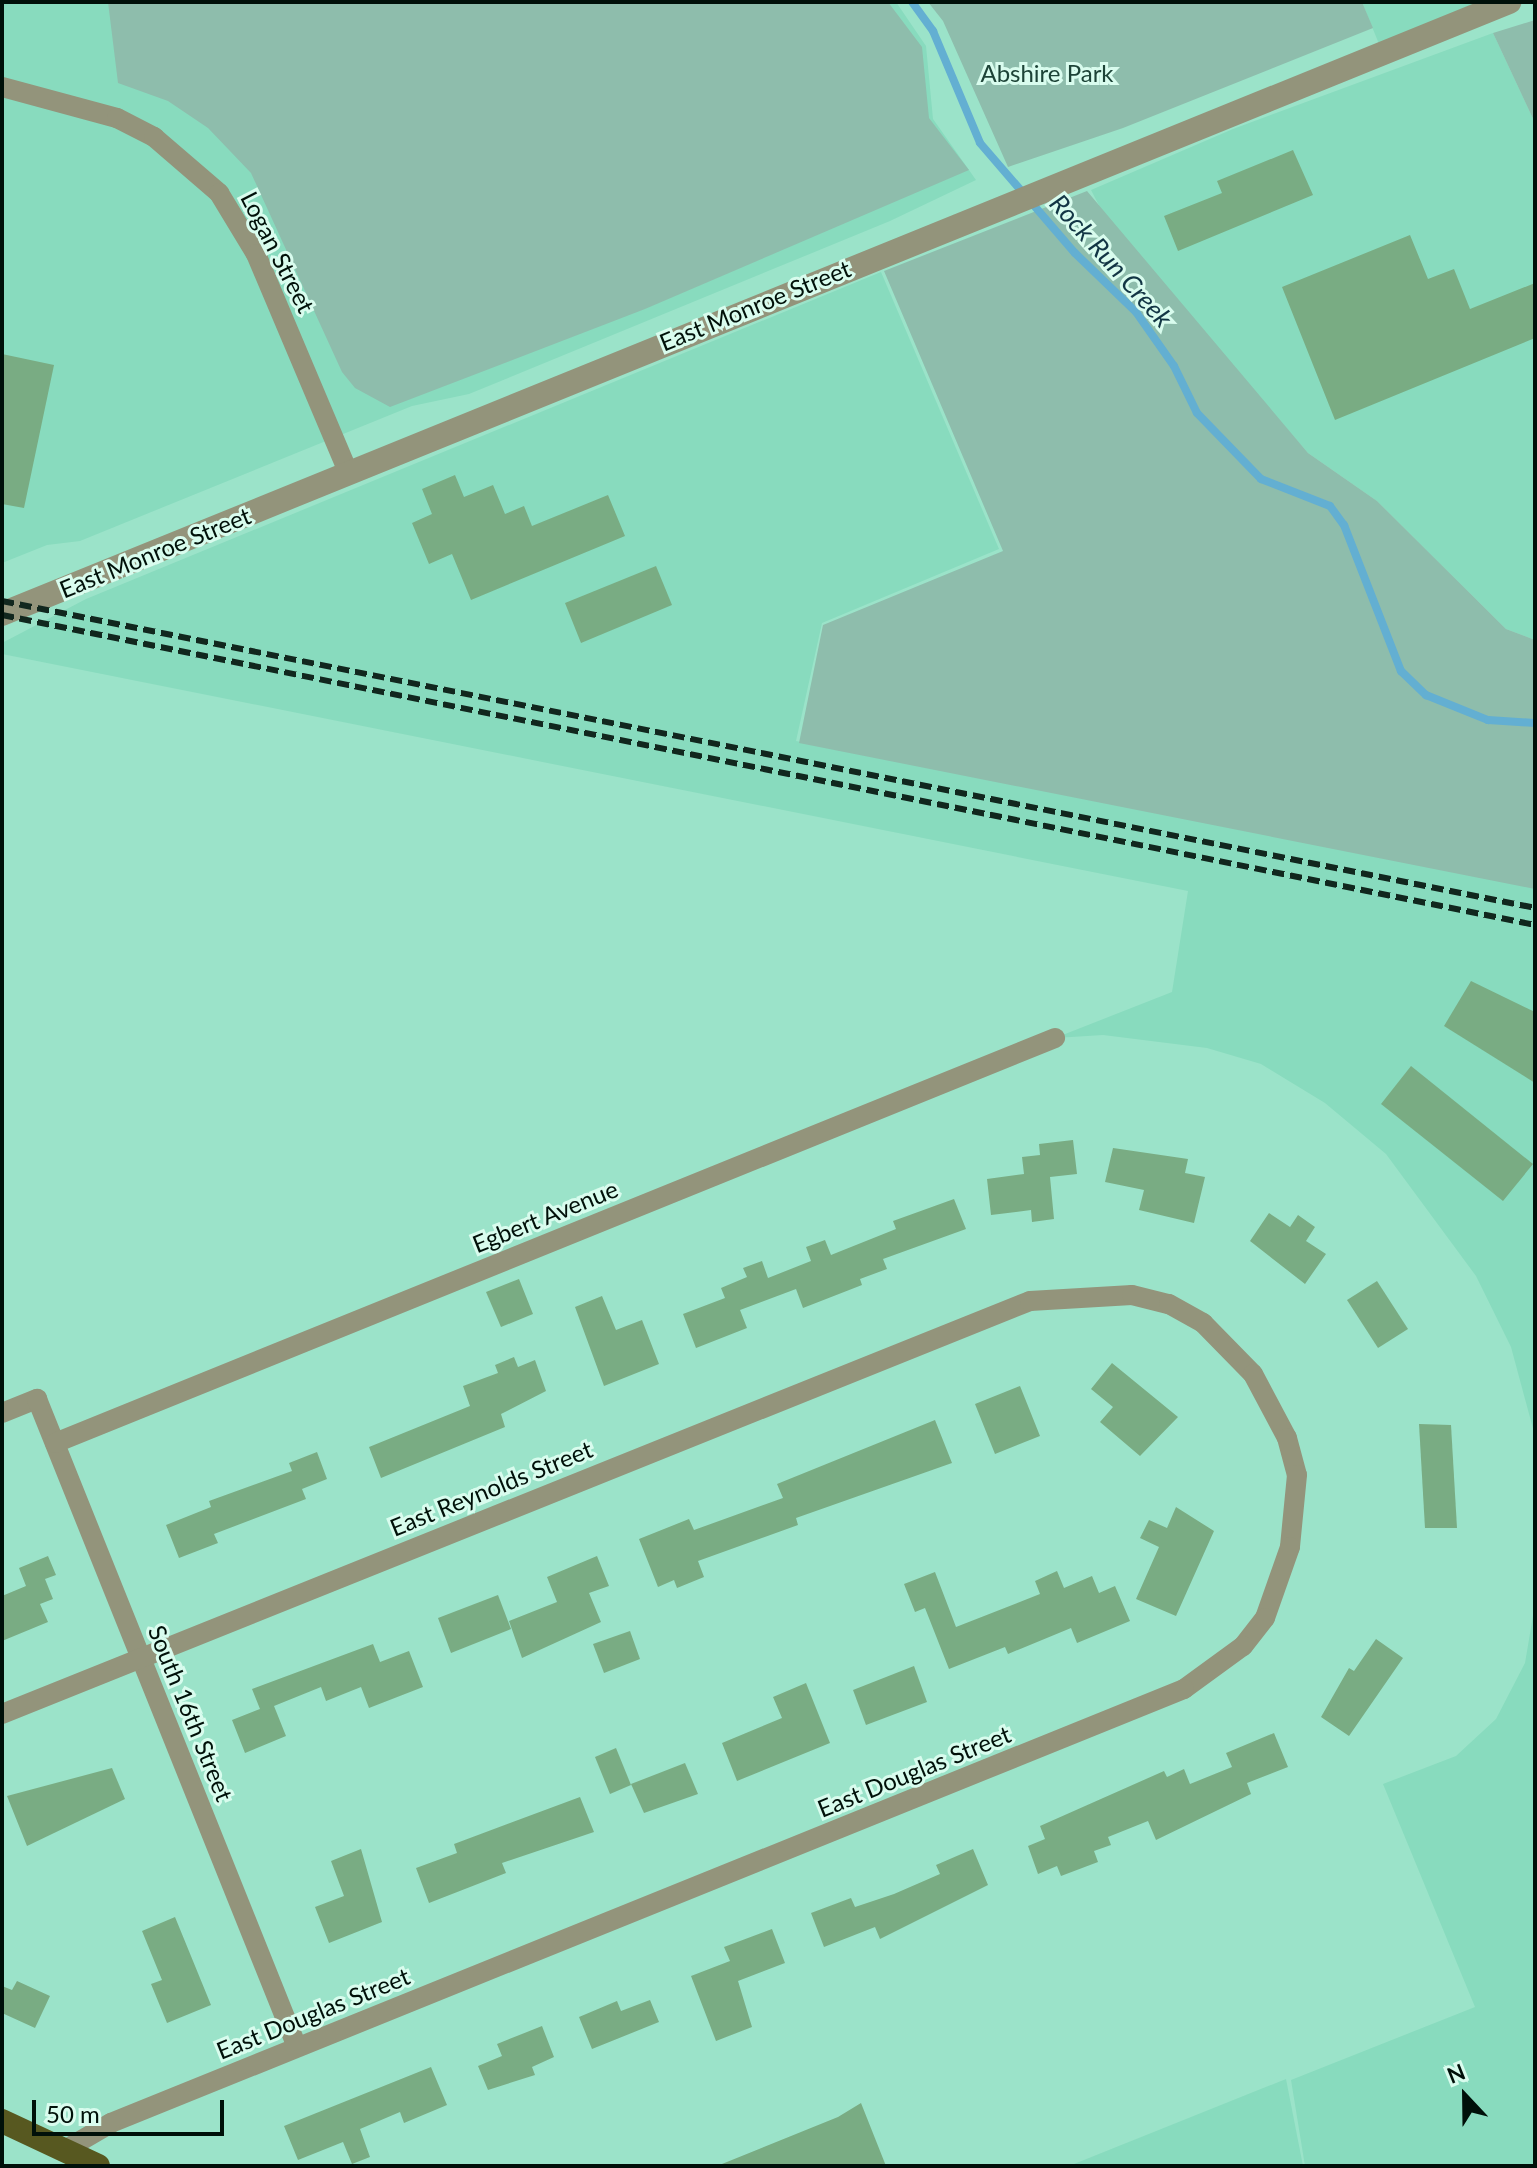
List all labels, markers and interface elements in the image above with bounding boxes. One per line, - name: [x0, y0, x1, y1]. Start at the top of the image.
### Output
- park label: Abshire Park: [980, 59, 1114, 87]
- street label: Logan Street: [235, 187, 321, 317]
- water label: Rock Run Creek: [1043, 188, 1179, 334]
- street label: East Monroe Street: [655, 254, 855, 356]
- street label: East Monroe Street: [55, 501, 255, 603]
- street label: Egbert Avenue: [468, 1174, 622, 1258]
- street label: East Reynolds Street: [386, 1434, 596, 1542]
- street label: South 16th Street: [143, 1621, 239, 1805]
- street label: East Douglas Street: [813, 1719, 1015, 1823]
- street label: East Douglas Street: [212, 1961, 414, 2065]
- north arrow: [1425, 2056, 1505, 2136]
- text: N: [1443, 2058, 1469, 2089]
- scale bar: [36, 2084, 228, 2134]
- text: 50 m: [46, 2099, 100, 2128]

